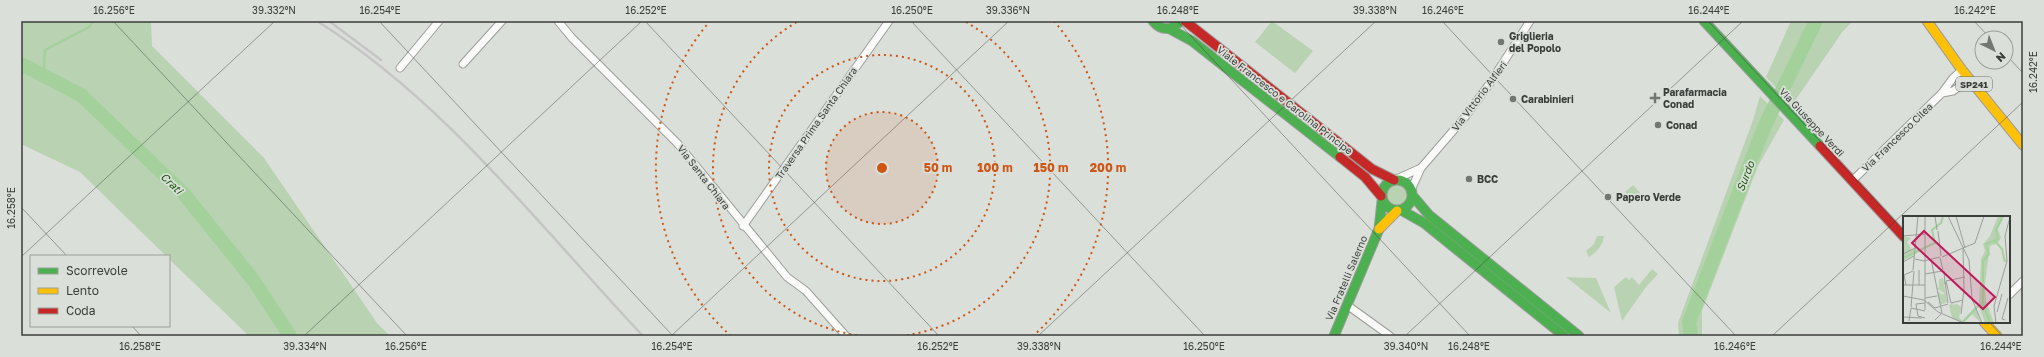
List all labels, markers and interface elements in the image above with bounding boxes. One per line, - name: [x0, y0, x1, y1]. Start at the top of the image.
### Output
- text: 16.256°E: [93, 4, 135, 16]
- text: 39.332°N: [252, 4, 296, 16]
- text: 16.254°E: [359, 4, 401, 16]
- text: 16.252°E: [625, 4, 667, 16]
- text: 16.250°E: [891, 4, 933, 16]
- text: 39.336°N: [986, 4, 1030, 16]
- text: 16.248°E: [1157, 4, 1199, 16]
- text: 39.338°N: [1353, 4, 1397, 16]
- text: 16.246°E: [1422, 4, 1464, 16]
- text: 16.244°E: [1688, 4, 1730, 16]
- text: 16.242°E: [1954, 4, 1996, 16]
- place label: Griglieria del Popolo: [1509, 30, 1561, 54]
- north arrow: [1974, 30, 2014, 70]
- marker: Griglieria del Popolo: [1496, 37, 1506, 47]
- street label: Viale Francesco e Carolina Principe: [1215, 43, 1355, 157]
- text: N: [1994, 50, 2009, 65]
- text: 16.242°E: [2027, 51, 2039, 93]
- street label: Via Vittorio Alfieri: [1449, 59, 1509, 133]
- street label: Traversa Prima Santa Chiara: [773, 65, 859, 181]
- road number: SP241: [1956, 77, 1992, 91]
- street label: Via Giuseppe Verdi: [1777, 85, 1847, 159]
- place label: Parafarmacia Conad: [1663, 86, 1727, 110]
- place label: Carabinieri: [1521, 93, 1574, 105]
- marker: Parafarmacia Conad: [1650, 93, 1660, 103]
- marker: Carabinieri: [1508, 94, 1518, 104]
- street label: Via Francesco Cilea: [1859, 100, 1935, 174]
- place label: Conad: [1666, 119, 1697, 131]
- marker: Conad: [1653, 120, 1663, 130]
- street label: Via Santa Chiara: [675, 142, 733, 212]
- water label: Surdo: [1733, 158, 1757, 193]
- text: 50 m: [924, 160, 952, 175]
- text: 100 m: [977, 160, 1013, 175]
- text: 150 m: [1034, 160, 1068, 175]
- text: 200 m: [1090, 160, 1126, 175]
- centre of rings: [875, 161, 889, 175]
- water label: Crati: [158, 170, 187, 198]
- place label: BCC: [1477, 173, 1498, 185]
- marker: BCC: [1464, 174, 1474, 184]
- text: 16.258°E: [5, 187, 17, 229]
- place label: Papero Verde: [1616, 191, 1681, 203]
- marker: Papero Verde: [1603, 192, 1613, 202]
- inset map: [1903, 216, 2010, 323]
- street label: Via Fratelli Salerno: [1323, 234, 1369, 322]
- legend: [30, 255, 170, 327]
- text: Scorrevole: [66, 263, 128, 278]
- text: Lento: [66, 283, 99, 298]
- text: Coda: [66, 303, 96, 318]
- text: 16.258°E: [119, 340, 161, 352]
- text: 39.334°N: [283, 340, 327, 352]
- text: 16.256°E: [385, 340, 427, 352]
- text: 16.254°E: [651, 340, 693, 352]
- text: 16.252°E: [917, 340, 959, 352]
- text: 39.338°N: [1017, 340, 1061, 352]
- text: 16.250°E: [1183, 340, 1225, 352]
- text: 39.340°N: [1384, 340, 1428, 352]
- text: 16.248°E: [1448, 340, 1490, 352]
- text: 16.246°E: [1714, 340, 1756, 352]
- text: 16.244°E: [1980, 340, 2022, 352]

